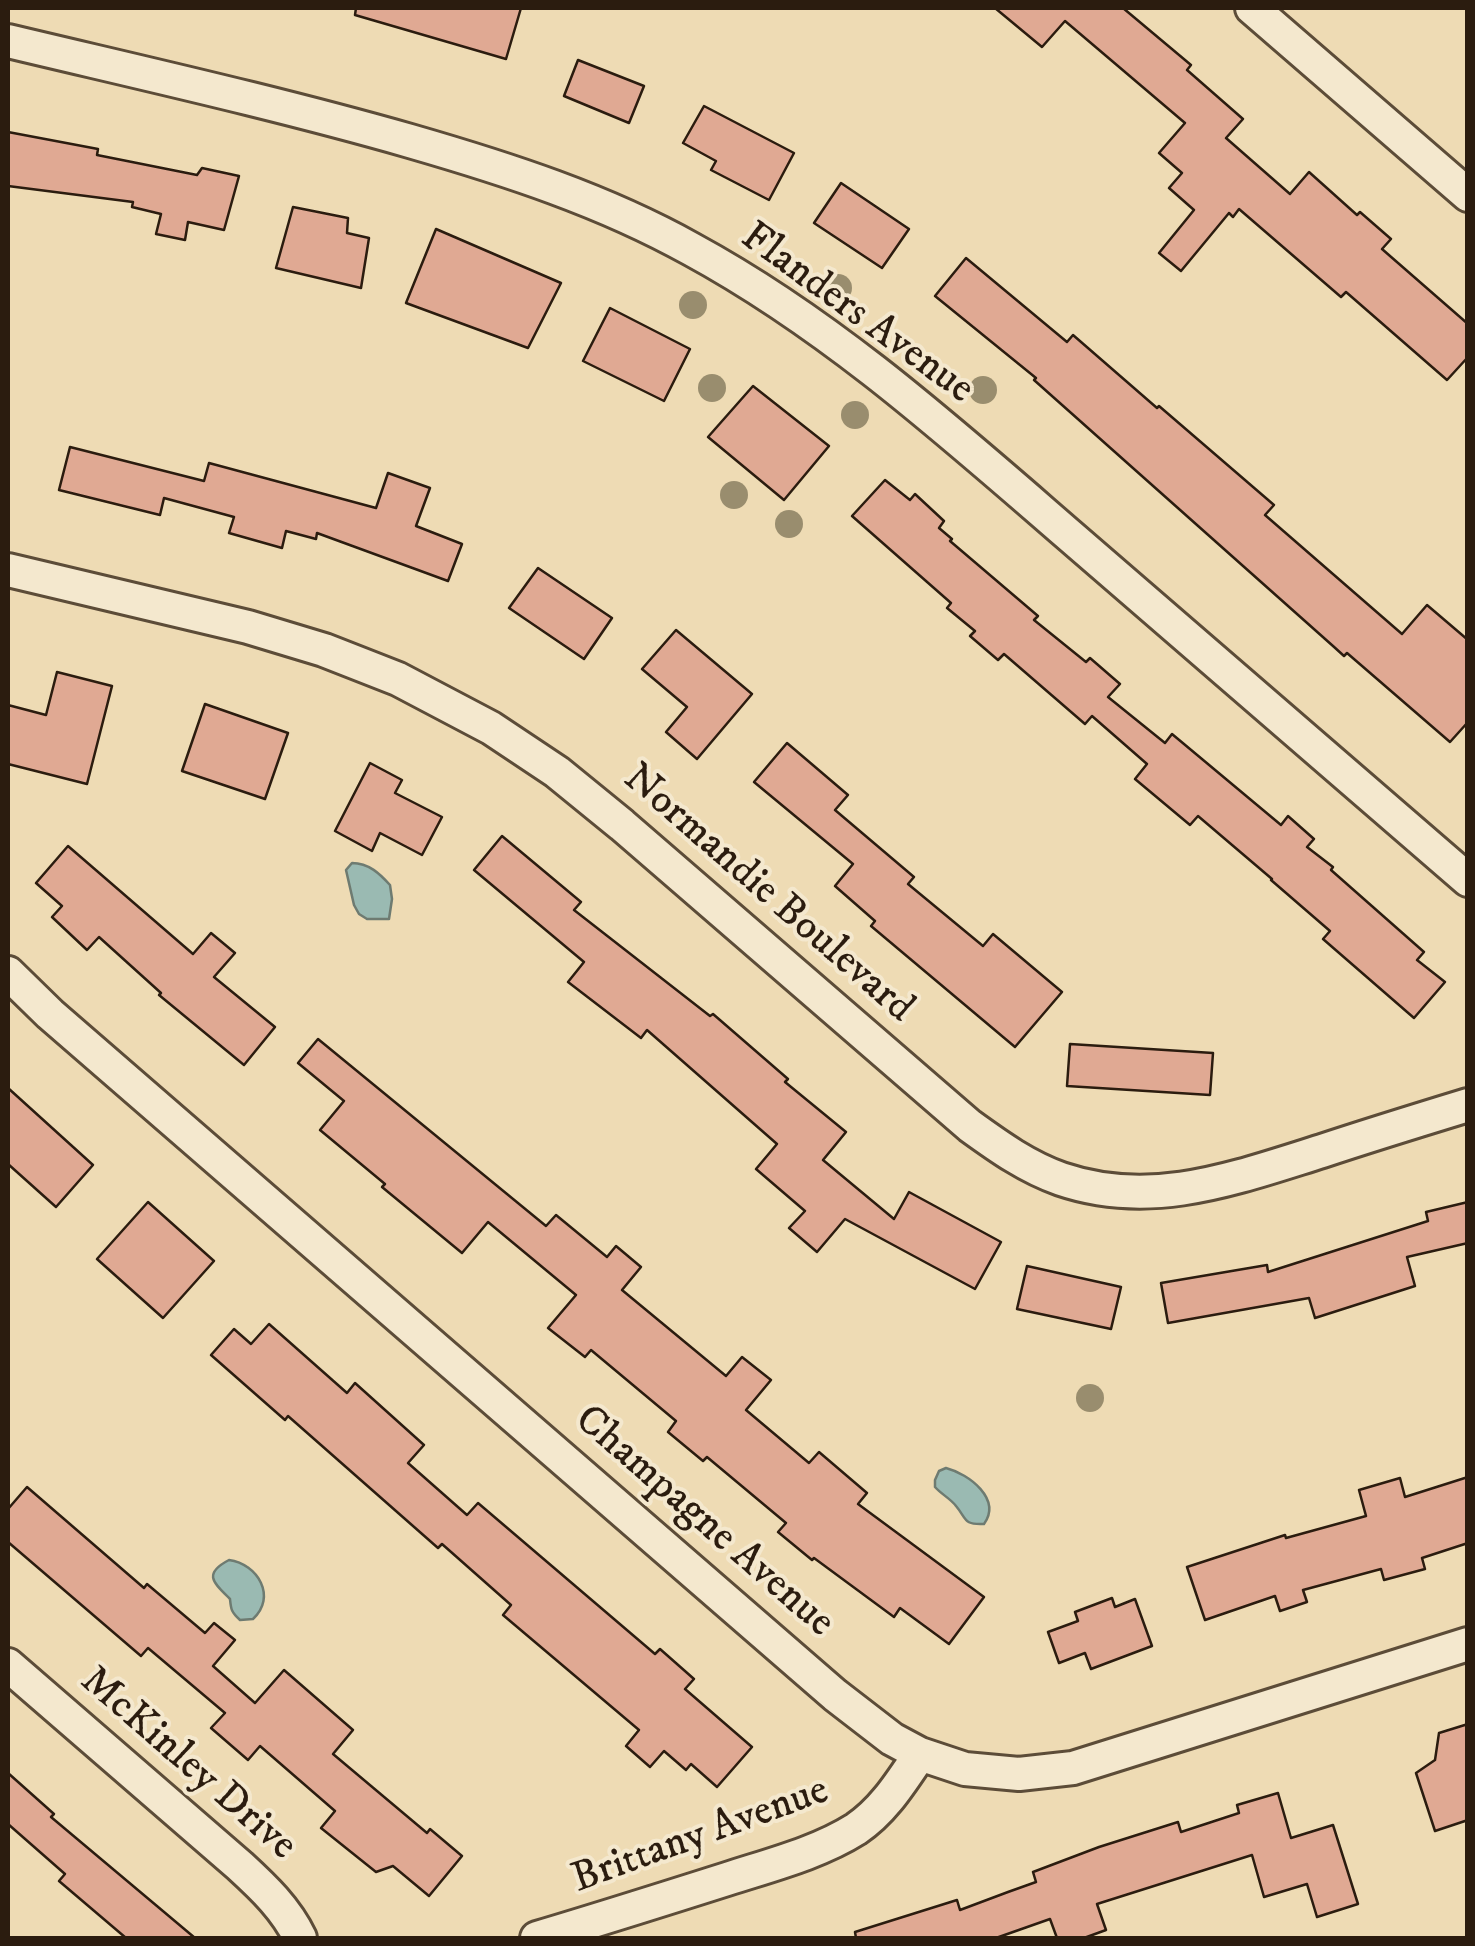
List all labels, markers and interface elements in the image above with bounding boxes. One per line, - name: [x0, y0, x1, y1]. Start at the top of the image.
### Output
- street label: Flanders Avenue: [729, 213, 983, 417]
- street label: Normandie Boulevard: [611, 755, 923, 1035]
- street label: Champagne Avenue: [563, 1396, 843, 1650]
- street label: McKinley Drive: [68, 1657, 306, 1873]
- street label: Brittany Avenue: [566, 1767, 836, 1907]

